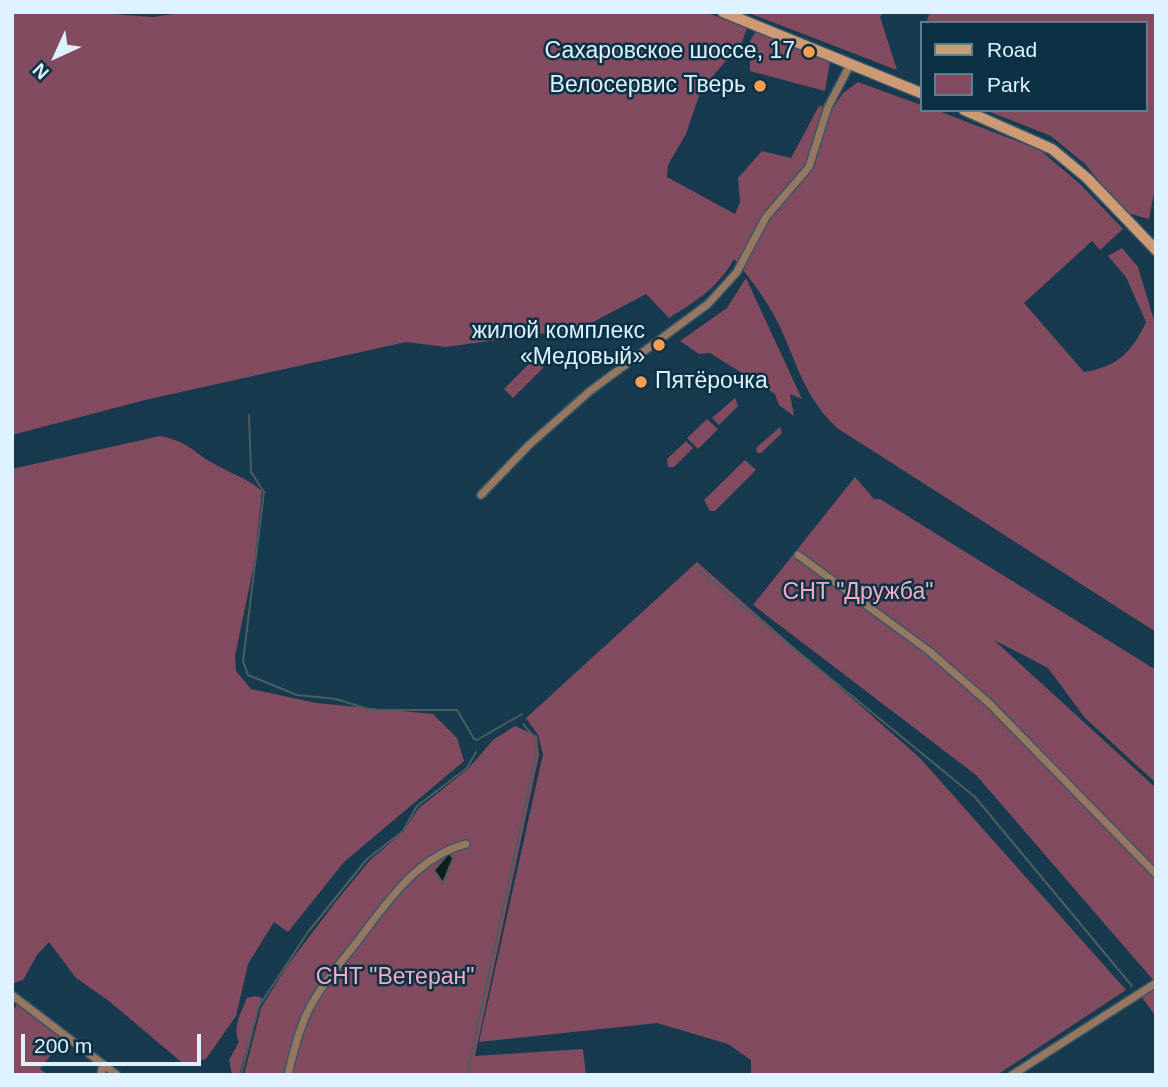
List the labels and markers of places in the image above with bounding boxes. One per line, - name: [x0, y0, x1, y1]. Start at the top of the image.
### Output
- place label: Сахаровское шоссе, 17: [545, 38, 795, 66]
- marker: Сахаровское шоссе, 17: [801, 44, 817, 60]
- place label: Велосервис Тверь: [550, 72, 746, 100]
- marker: Велосервис Тверь: [752, 78, 768, 94]
- place label: жилой комплекс «Медовый»: [472, 318, 645, 372]
- marker: жилой комплекс «Медовый»: [651, 337, 667, 353]
- place label: Пятёрочка: [655, 368, 768, 396]
- marker: Пятёрочка: [633, 374, 649, 390]

